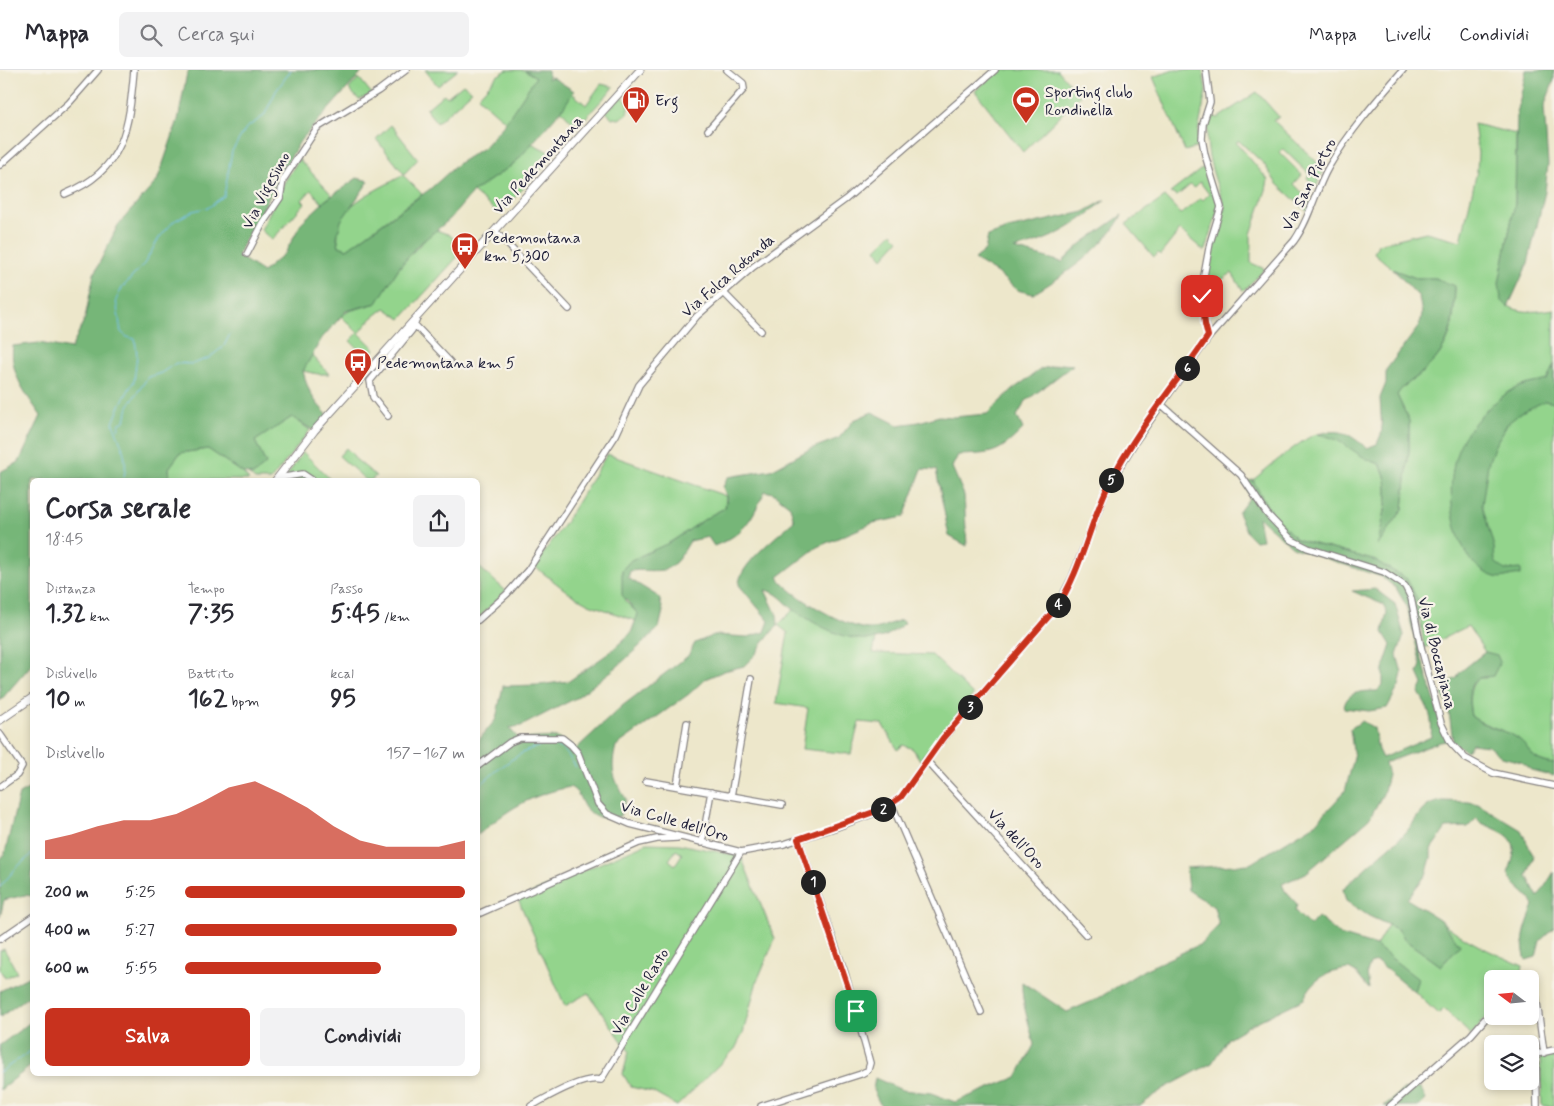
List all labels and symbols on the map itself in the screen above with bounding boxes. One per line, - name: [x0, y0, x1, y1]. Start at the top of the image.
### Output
- place label: Sporting club Rondinella: [1045, 82, 1133, 121]
- fuel station icon: Erg: [621, 85, 651, 124]
- sports icon: Sporting club Rondinella: [1011, 85, 1041, 124]
- place label: Erg: [655, 91, 679, 113]
- street label: Via Pedemontana: [488, 111, 588, 219]
- street label: Via San Pietro: [1277, 135, 1342, 235]
- street label: Via Vigesimo: [237, 148, 296, 233]
- place label: Pedemontana km 5,300: [484, 228, 581, 267]
- street label: Via Folca Rotonda: [677, 230, 779, 323]
- bus stop icon: Pedemontana km 5,300: [450, 231, 480, 270]
- pin: [1181, 275, 1223, 317]
- bus stop icon: Pedemontana km 5: [343, 347, 373, 386]
- place label: Pedemontana km 5: [377, 353, 515, 374]
- pin: 6: [1174, 356, 1200, 380]
- pin: 5: [1098, 468, 1124, 492]
- pin: 4: [1046, 592, 1070, 618]
- street label: Via di Boccapiana: [1412, 595, 1461, 712]
- pin: 3: [958, 694, 982, 720]
- street label: Via Colle dell'Oro: [618, 796, 731, 847]
- pin: 2: [870, 796, 896, 822]
- street label: Via dell'Oro: [983, 804, 1049, 874]
- pin: 1: [800, 870, 826, 894]
- street label: Via Colle Rasto: [606, 944, 674, 1039]
- north arrow: [1484, 970, 1539, 1025]
- pin: [835, 990, 877, 1032]

